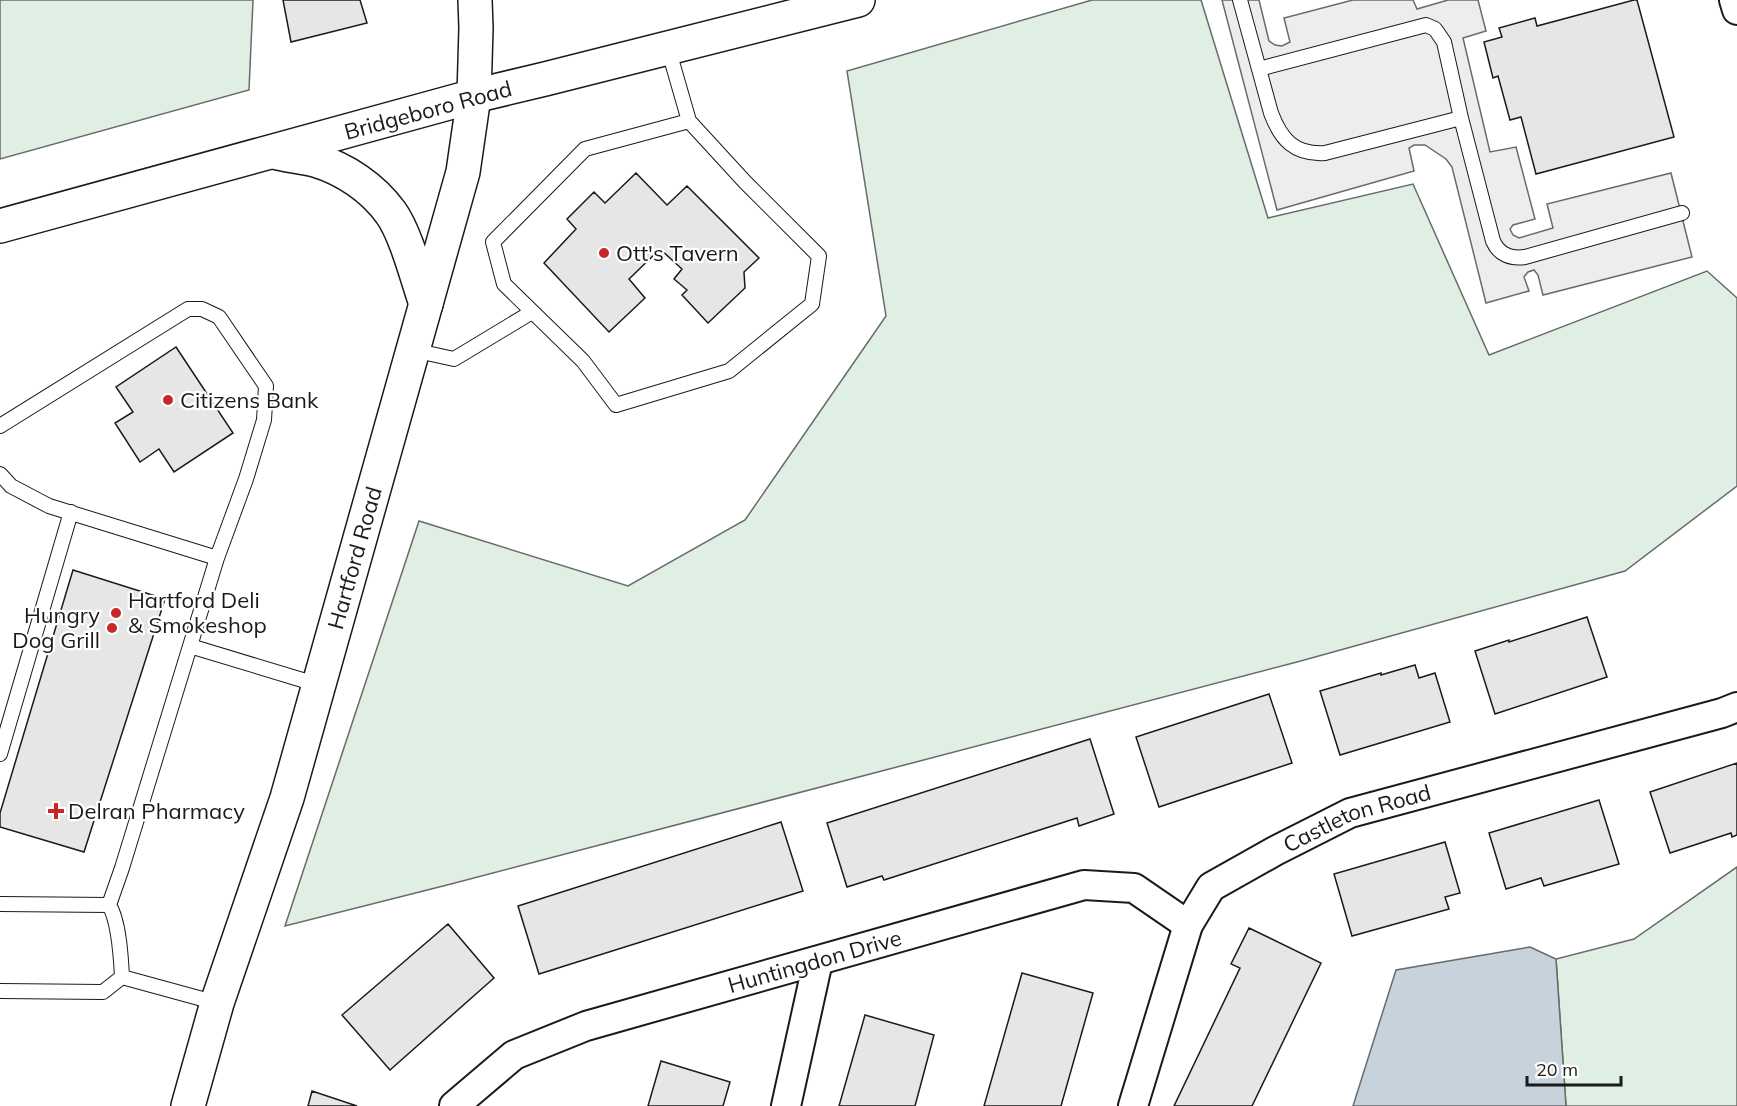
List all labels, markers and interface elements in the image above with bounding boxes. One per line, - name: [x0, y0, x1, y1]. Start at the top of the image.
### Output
- street label: Bridgeboro Road: [341, 74, 515, 146]
- place label: Ott's Tavern: [616, 239, 739, 267]
- marker: Ott's Tavern: [597, 246, 611, 260]
- place label: Citizens Bank: [180, 386, 319, 414]
- marker: Citizens Bank: [161, 393, 175, 407]
- street label: Hartford Road: [321, 483, 388, 632]
- place label: Hartford Deli & Smokeshop: [128, 586, 267, 639]
- place label: Hungry Dog Grill: [12, 601, 100, 654]
- marker: Hartford Deli & Smokeshop: [109, 606, 123, 620]
- marker: Hungry Dog Grill: [105, 621, 119, 635]
- street label: Castleton Road: [1278, 778, 1434, 859]
- place label: Delran Pharmacy: [68, 797, 245, 825]
- marker: Delran Pharmacy: [49, 804, 63, 818]
- street label: Huntingdon Drive: [725, 923, 905, 999]
- scale bar: [1527, 1049, 1622, 1087]
- text: 20 m: [1536, 1058, 1578, 1081]

